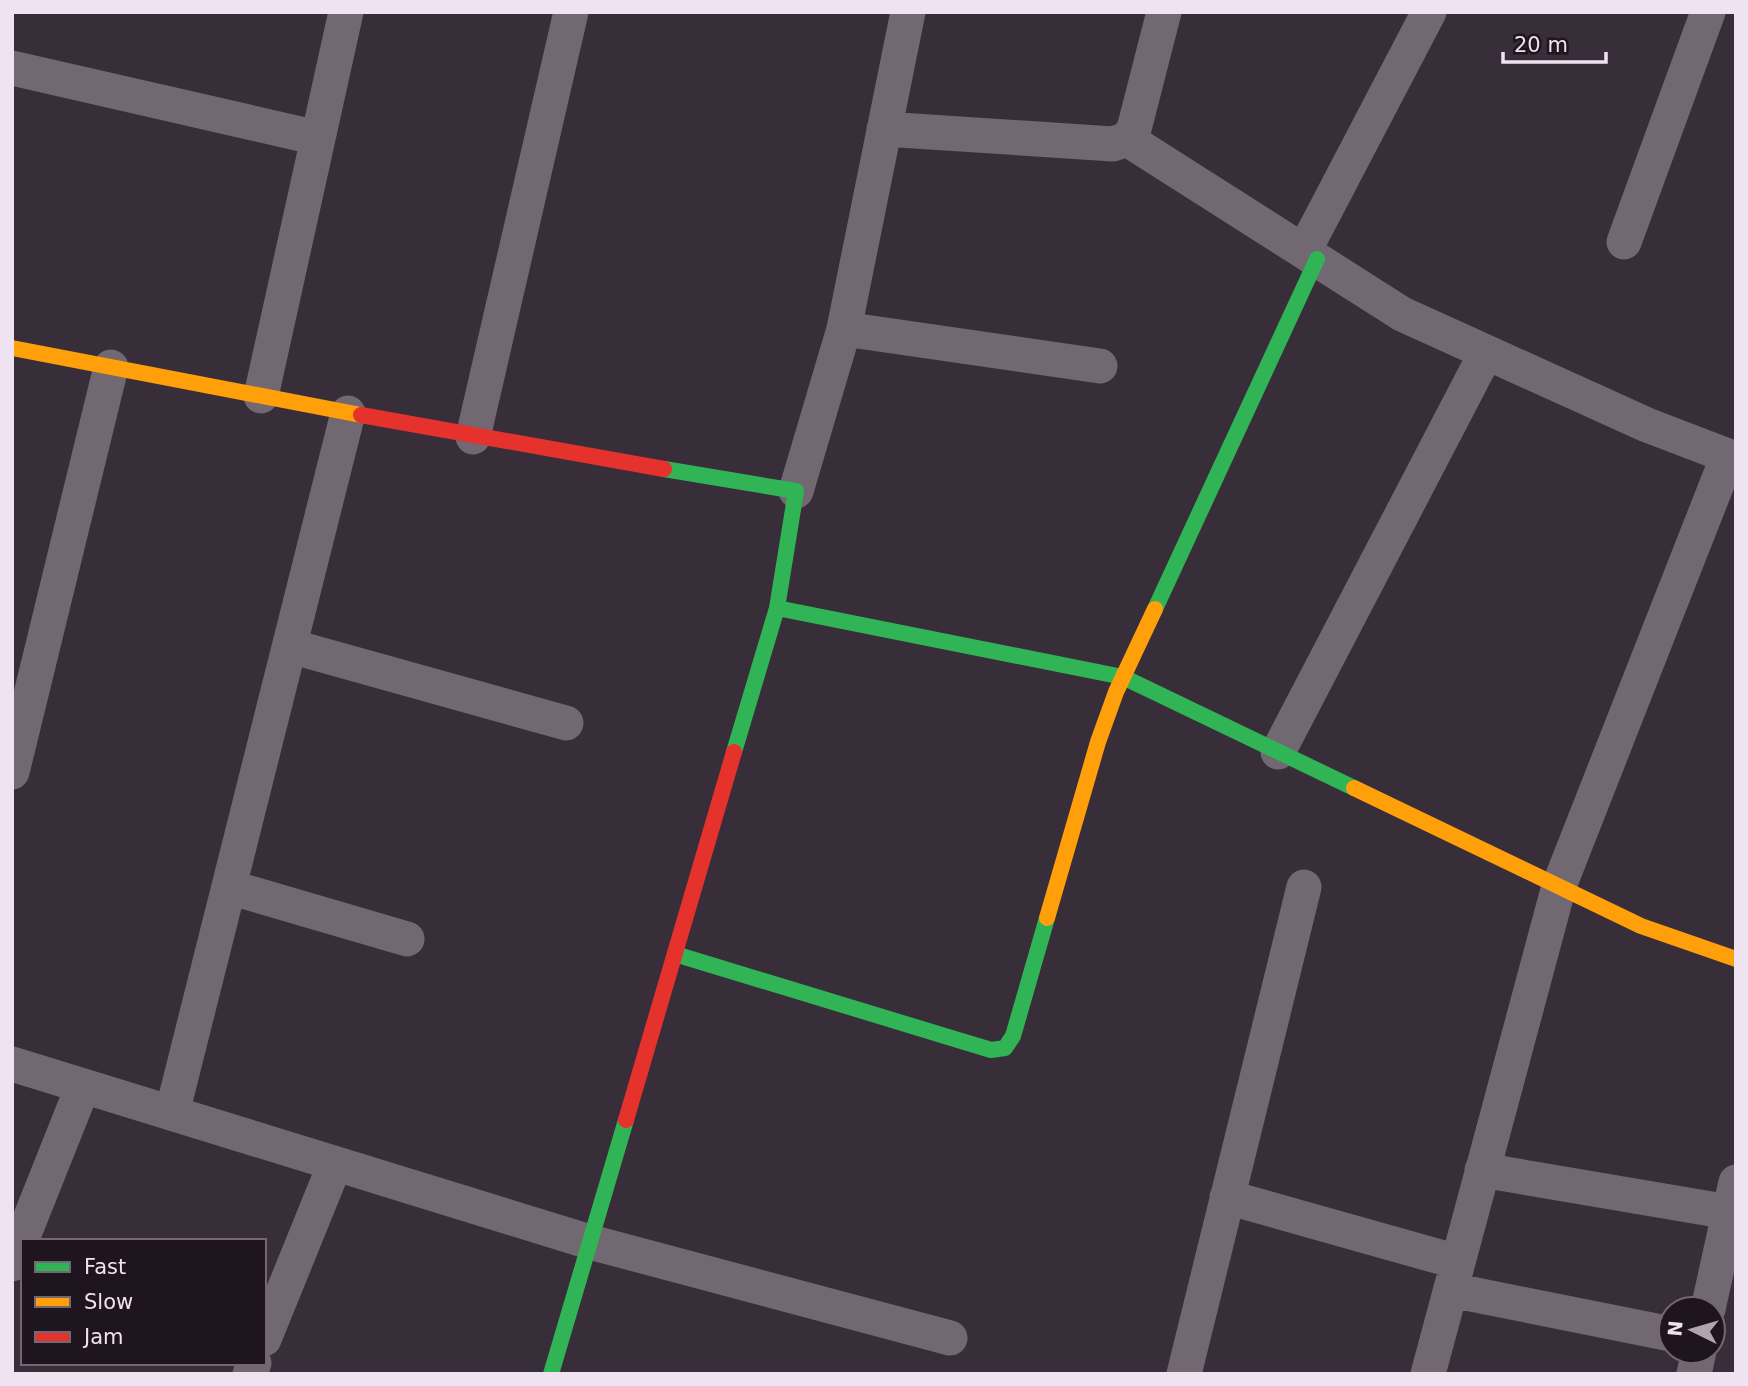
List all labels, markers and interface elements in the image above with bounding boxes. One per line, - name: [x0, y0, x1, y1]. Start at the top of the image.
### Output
- scale bar: [1503, 21, 1606, 65]
- text: 20 m: [1514, 33, 1568, 57]
- legend: [21, 1239, 266, 1365]
- text: Fast: [84, 1255, 126, 1279]
- text: Slow: [84, 1290, 133, 1314]
- north arrow: [1657, 1295, 1727, 1365]
- text: N: [1663, 1320, 1687, 1337]
- text: Jam: [82, 1325, 124, 1349]

